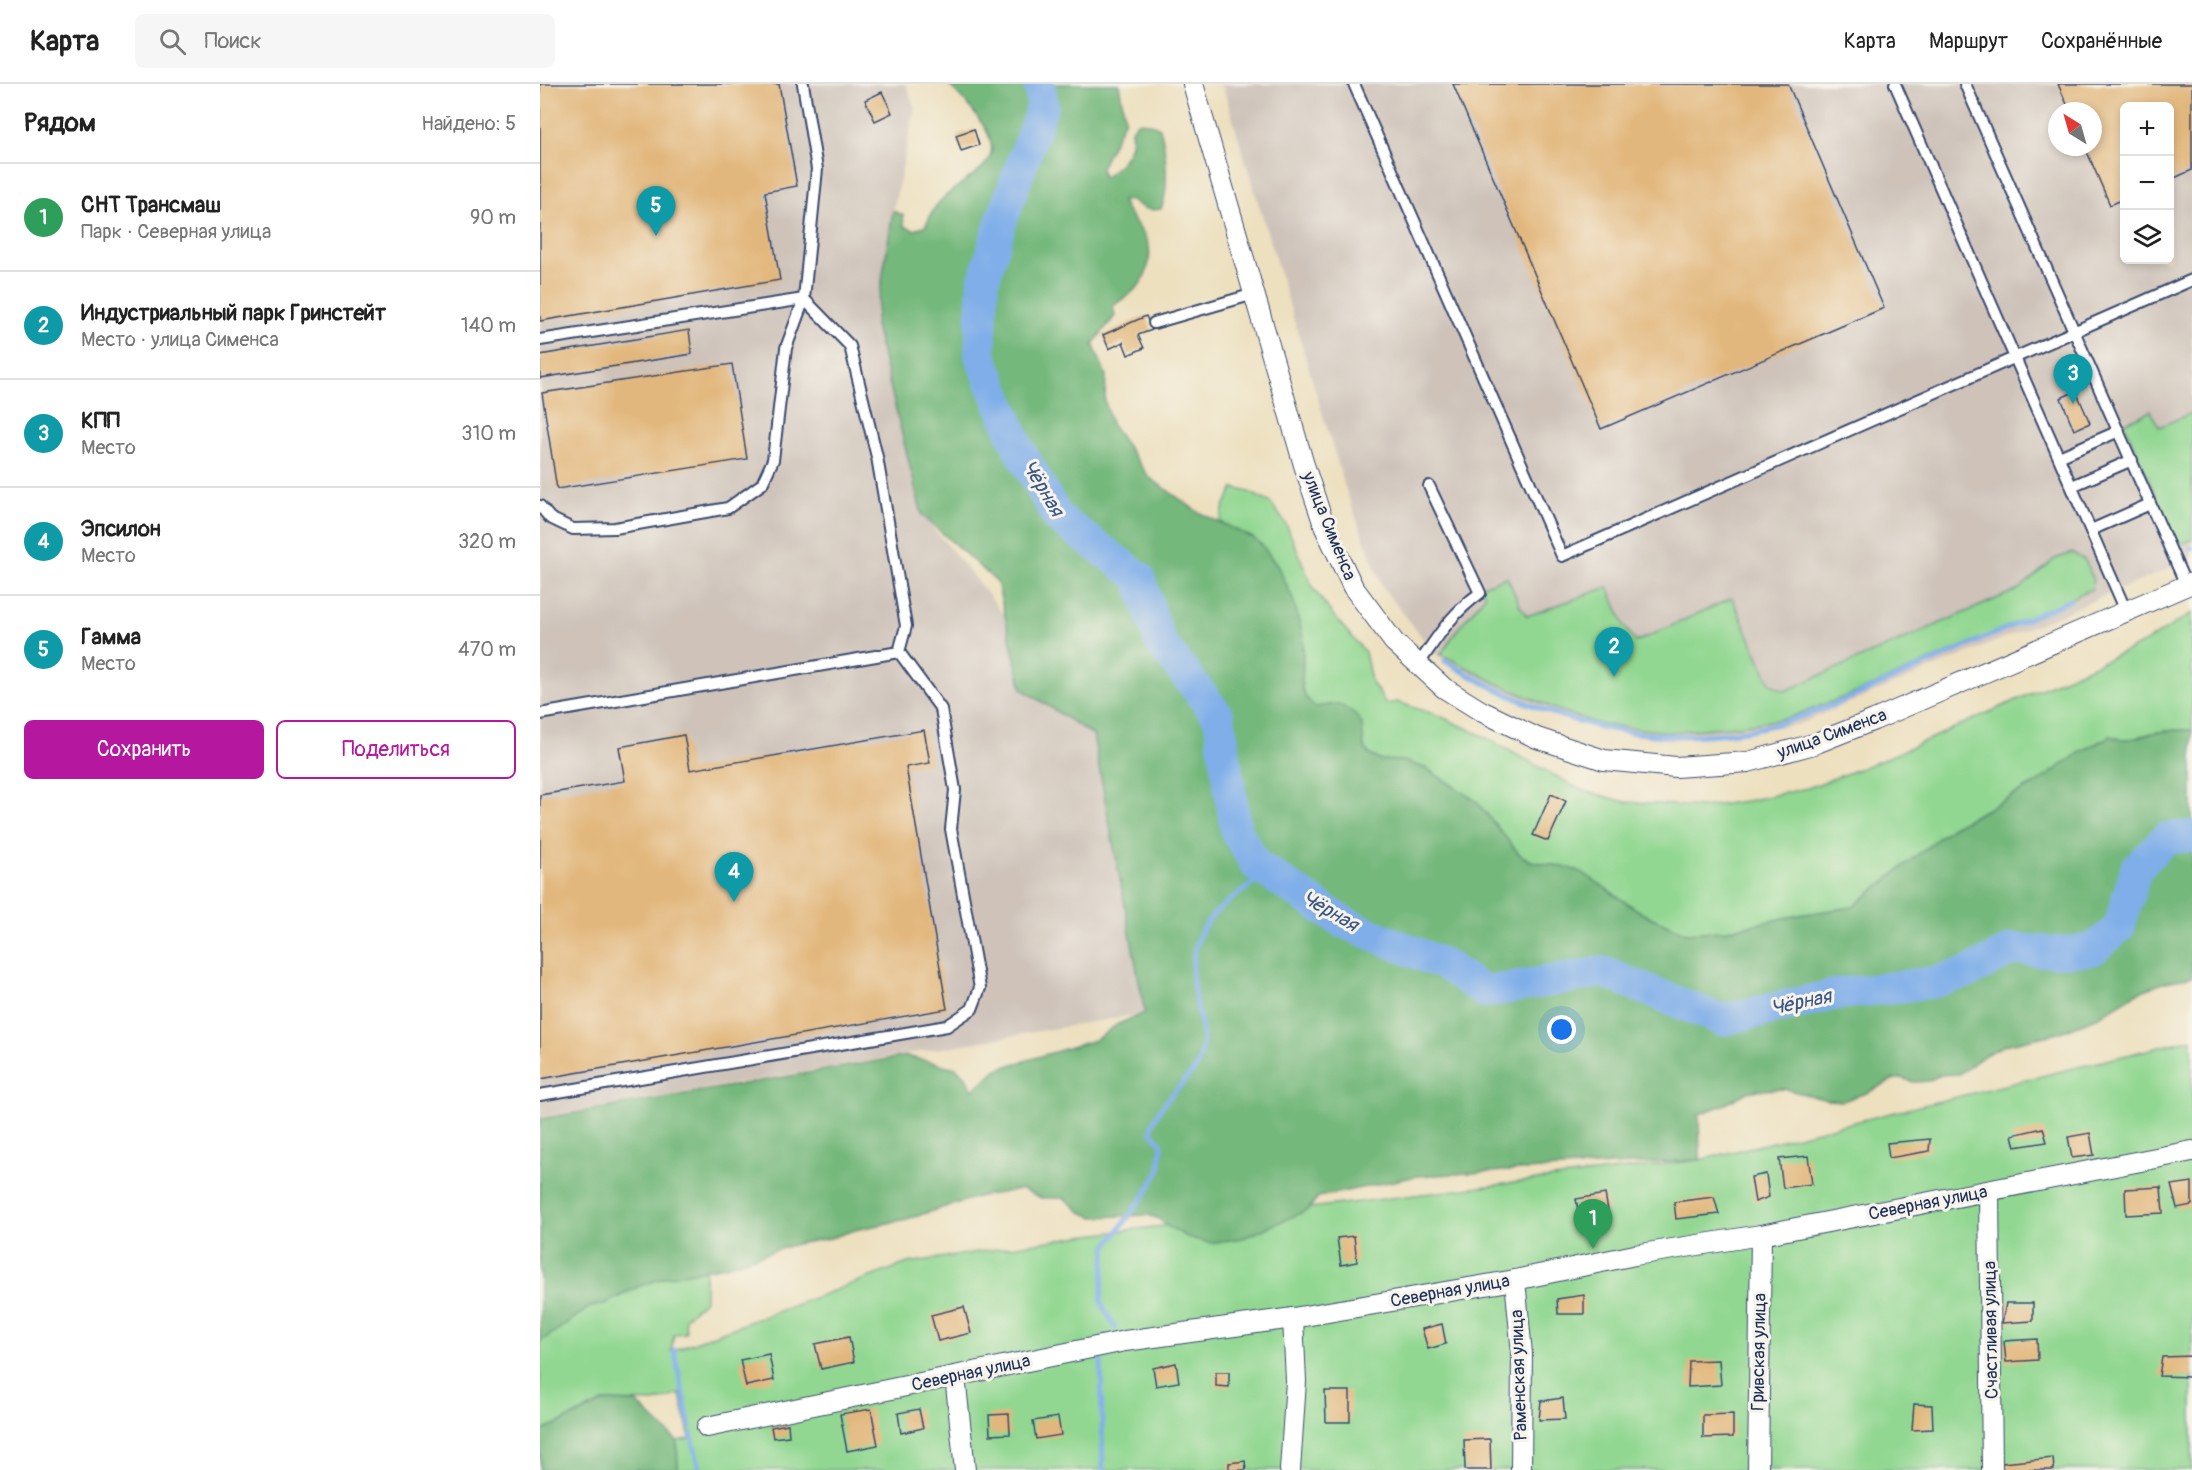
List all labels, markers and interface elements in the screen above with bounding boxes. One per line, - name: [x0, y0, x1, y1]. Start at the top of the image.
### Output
- search box: [135, 14, 555, 68]
- text: Карта: [30, 24, 99, 59]
- icon: search: [156, 25, 189, 58]
- text: Поиск: [204, 27, 262, 55]
- text: Карта: [1844, 28, 1896, 55]
- text: Маршрут: [1929, 28, 2008, 55]
- text: Сохранённые: [2041, 28, 2162, 55]
- north arrow: [2048, 102, 2102, 156]
- map controls: [2120, 102, 2174, 264]
- button: +: [2120, 102, 2174, 156]
- text: Рядом: [24, 107, 96, 139]
- text: Найдено: 5: [421, 111, 516, 136]
- button: −: [2120, 156, 2174, 210]
- pin: 5: [636, 186, 676, 236]
- text: СНТ Трансмаш: [81, 191, 221, 219]
- text: 1: [40, 205, 47, 230]
- text: 90 m: [470, 205, 516, 230]
- button: layers: [2120, 210, 2174, 264]
- text: Парк · Северная улица: [81, 219, 271, 244]
- text: Индустриальный парк Гринстейт: [81, 299, 386, 327]
- text: 2: [38, 313, 49, 338]
- text: 140 m: [461, 313, 516, 338]
- text: Место · улица Сименса: [81, 327, 279, 352]
- pin: 3: [2054, 354, 2092, 404]
- text: КПП: [81, 407, 120, 435]
- text: 3: [38, 421, 49, 446]
- text: 310 m: [461, 421, 516, 446]
- text: Место: [81, 435, 136, 460]
- water label: Чёрная: [1017, 455, 1071, 523]
- street label: улица Сименса: [1296, 467, 1361, 584]
- text: Эпсилон: [81, 515, 161, 543]
- text: 4: [38, 529, 49, 554]
- text: 320 m: [458, 529, 516, 554]
- text: Место: [81, 543, 136, 568]
- text: Гамма: [81, 623, 141, 651]
- pin: 2: [1594, 628, 1634, 677]
- text: 5: [38, 637, 49, 662]
- text: 470 m: [458, 637, 516, 662]
- text: Место: [81, 651, 136, 676]
- street label: улица Сименса: [1773, 704, 1890, 765]
- button: Сохранить: [24, 720, 264, 779]
- button: Поделиться: [276, 720, 516, 779]
- pin: 4: [714, 852, 754, 902]
- water label: Чёрная: [1297, 885, 1365, 938]
- water label: Чёрная: [1769, 983, 1836, 1021]
- your location: [1547, 1015, 1576, 1044]
- street label: Северная улица: [1867, 1180, 1989, 1226]
- pin: 1: [1574, 1200, 1612, 1249]
- street label: Счастливая улица: [1978, 1261, 2004, 1399]
- street label: Северная улица: [1389, 1269, 1511, 1313]
- street label: Гривская улица: [1746, 1293, 1772, 1411]
- street label: Раменская улица: [1505, 1309, 1533, 1441]
- street label: Северная улица: [910, 1349, 1032, 1397]

